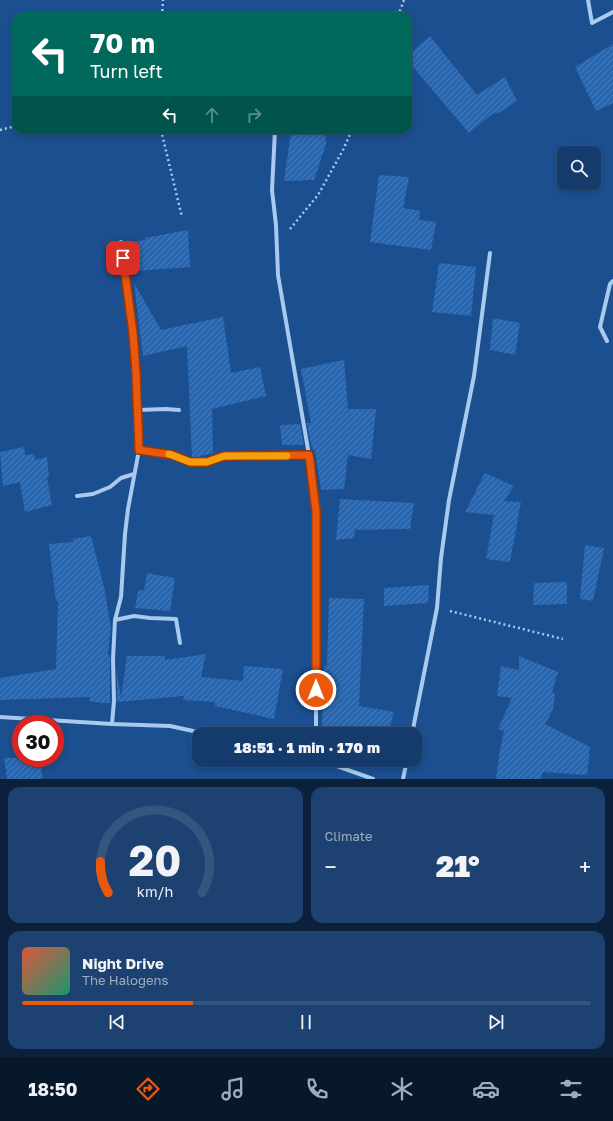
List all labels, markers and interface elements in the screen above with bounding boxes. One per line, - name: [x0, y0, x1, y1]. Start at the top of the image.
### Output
- text: 70 m: [90, 26, 155, 59]
- icon: left: [24, 28, 76, 80]
- text: Turn left: [90, 60, 163, 82]
- icon: left: [159, 104, 181, 126]
- icon: ahead: [201, 104, 223, 126]
- icon: right: [243, 104, 265, 126]
- map controls: [557, 146, 601, 190]
- button: search: [557, 146, 601, 190]
- pin: [106, 241, 140, 275]
- icon: arrive: [112, 247, 134, 269]
- position arrow: [295, 669, 337, 711]
- speed limit sign: 30: [12, 715, 64, 767]
- text: 18:51 · 1 min · 170 m: [234, 738, 380, 756]
- text: Climate: [325, 828, 372, 844]
- text: 20: [129, 835, 181, 885]
- text: 21°: [436, 848, 480, 884]
- text: −: [325, 853, 337, 880]
- text: +: [579, 853, 591, 880]
- text: km/h: [137, 883, 173, 900]
- text: Night Drive: [82, 954, 164, 972]
- text: The Halogens: [82, 972, 168, 988]
- icon: previous: [106, 1011, 128, 1033]
- icon: pause: [295, 1011, 317, 1033]
- icon: next: [485, 1011, 507, 1033]
- icon: directions: [134, 1075, 162, 1103]
- icon: music: [219, 1075, 247, 1103]
- icon: phone: [303, 1075, 331, 1103]
- icon: climate: [388, 1075, 416, 1103]
- icon: car: [472, 1075, 500, 1103]
- icon: filters: [557, 1075, 585, 1103]
- text: 18:50: [28, 1078, 78, 1100]

